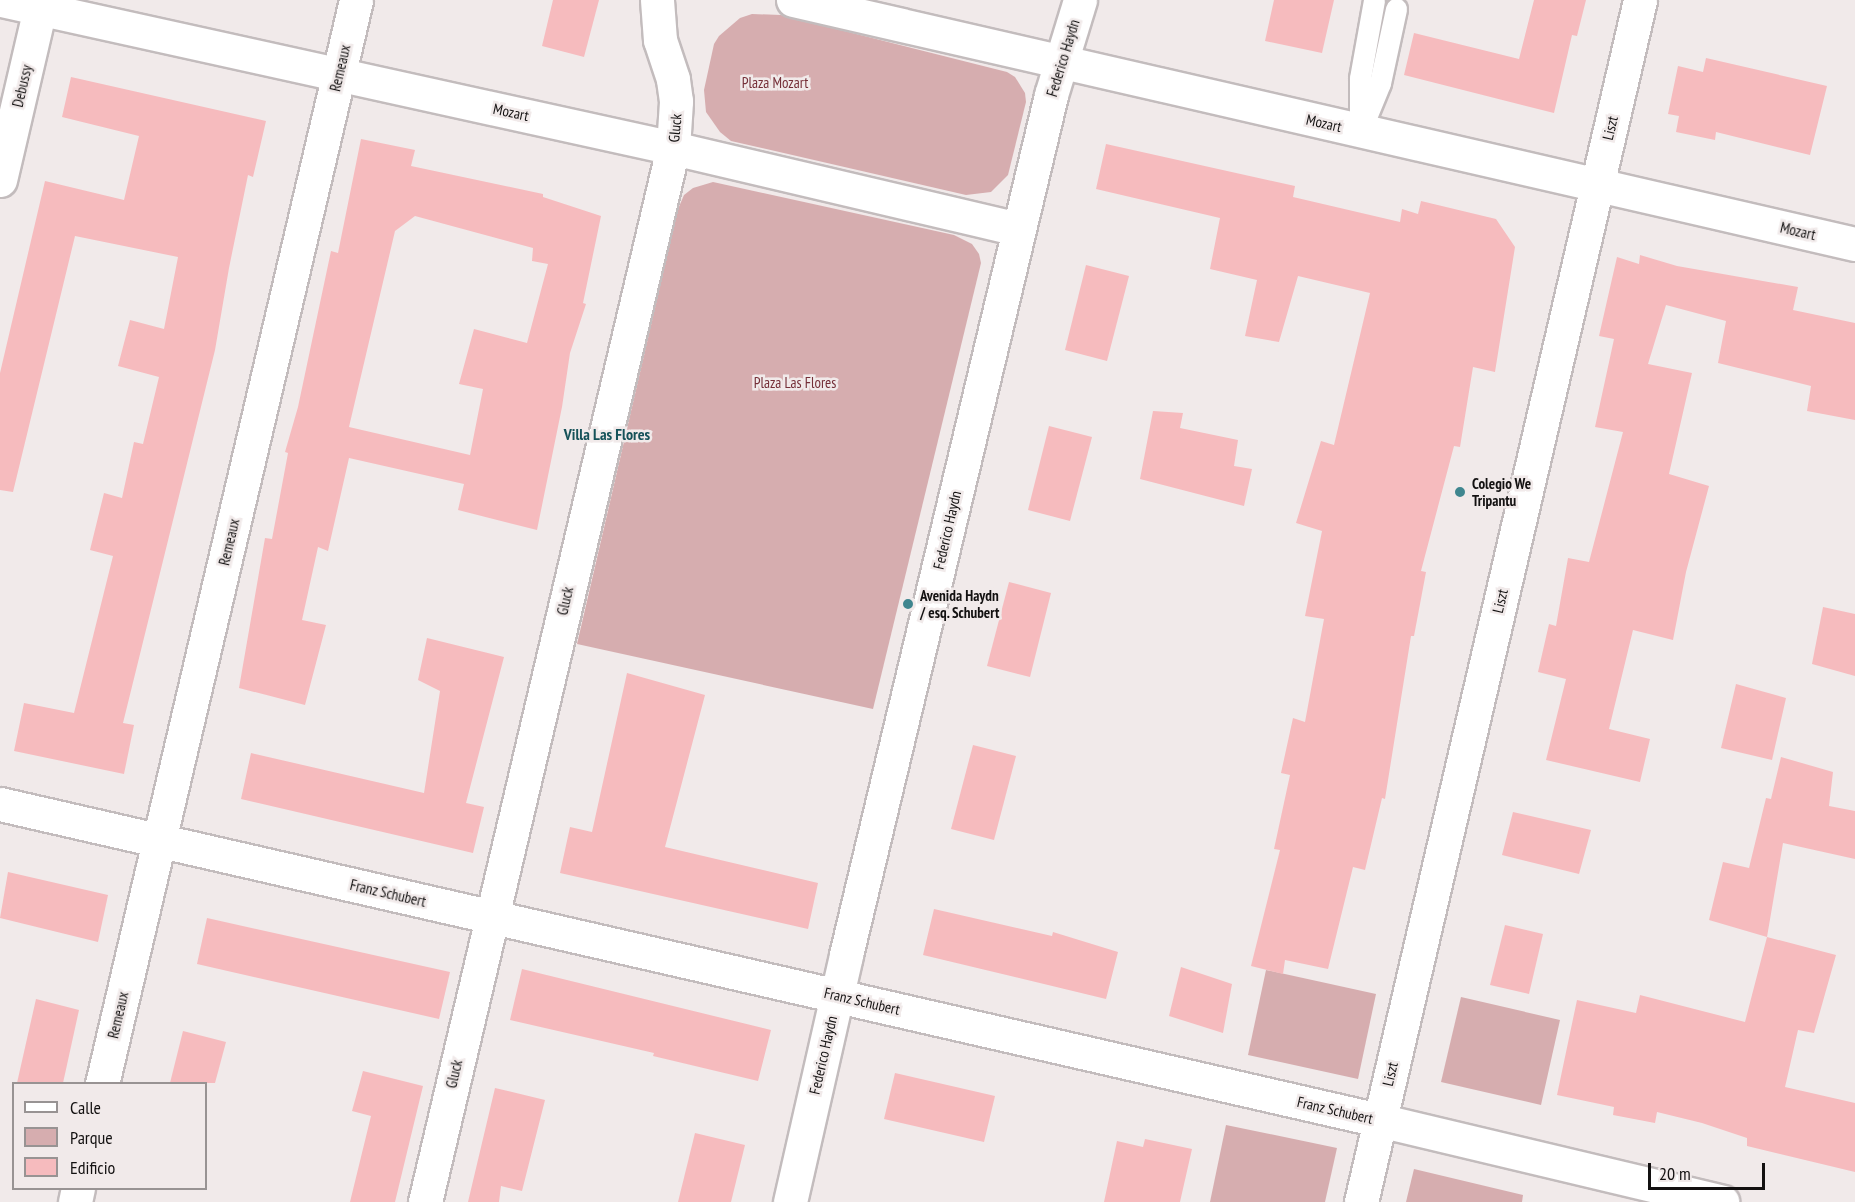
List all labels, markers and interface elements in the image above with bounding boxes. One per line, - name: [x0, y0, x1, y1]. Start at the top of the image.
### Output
- street label: Federico Haydn: [1043, 17, 1083, 99]
- street label: Remeaux: [326, 43, 354, 93]
- street label: Debussy: [8, 63, 36, 109]
- park label: Plaza Mozart: [742, 74, 808, 92]
- street label: Mozart: [492, 99, 530, 125]
- street label: Mozart: [1305, 110, 1343, 136]
- street label: Gluck: [665, 113, 685, 143]
- street label: Liszt: [1599, 114, 1621, 142]
- street label: Mozart: [1779, 218, 1817, 244]
- park label: Plaza Las Flores: [754, 374, 836, 392]
- district label: Villa Las Flores: [564, 424, 650, 444]
- place label: Colegio We Tripantu: [1472, 474, 1531, 509]
- marker: Colegio We Tripantu: [1453, 485, 1467, 499]
- street label: Federico Haydn: [929, 489, 965, 571]
- street label: Remeaux: [215, 517, 243, 567]
- street label: Gluck: [553, 585, 577, 617]
- place label: Avenida Haydn / esq. Schubert: [920, 586, 1000, 621]
- street label: Liszt: [1489, 587, 1511, 615]
- marker: Avenida Haydn / esq. Schubert: [901, 597, 915, 611]
- street label: Franz Schubert: [348, 875, 428, 911]
- street label: Franz Schubert: [822, 983, 902, 1019]
- street label: Remeaux: [104, 990, 132, 1040]
- street label: Federico Haydn: [805, 1014, 841, 1096]
- street label: Gluck: [442, 1058, 466, 1090]
- street label: Liszt: [1379, 1060, 1401, 1088]
- legend: [12, 1082, 207, 1190]
- street label: Franz Schubert: [1295, 1092, 1375, 1128]
- text: Calle: [70, 1096, 101, 1119]
- text: Parque: [70, 1126, 113, 1149]
- scale bar: [1651, 1151, 1768, 1189]
- text: Edificio: [70, 1156, 115, 1179]
- text: 20 m: [1659, 1162, 1691, 1185]

